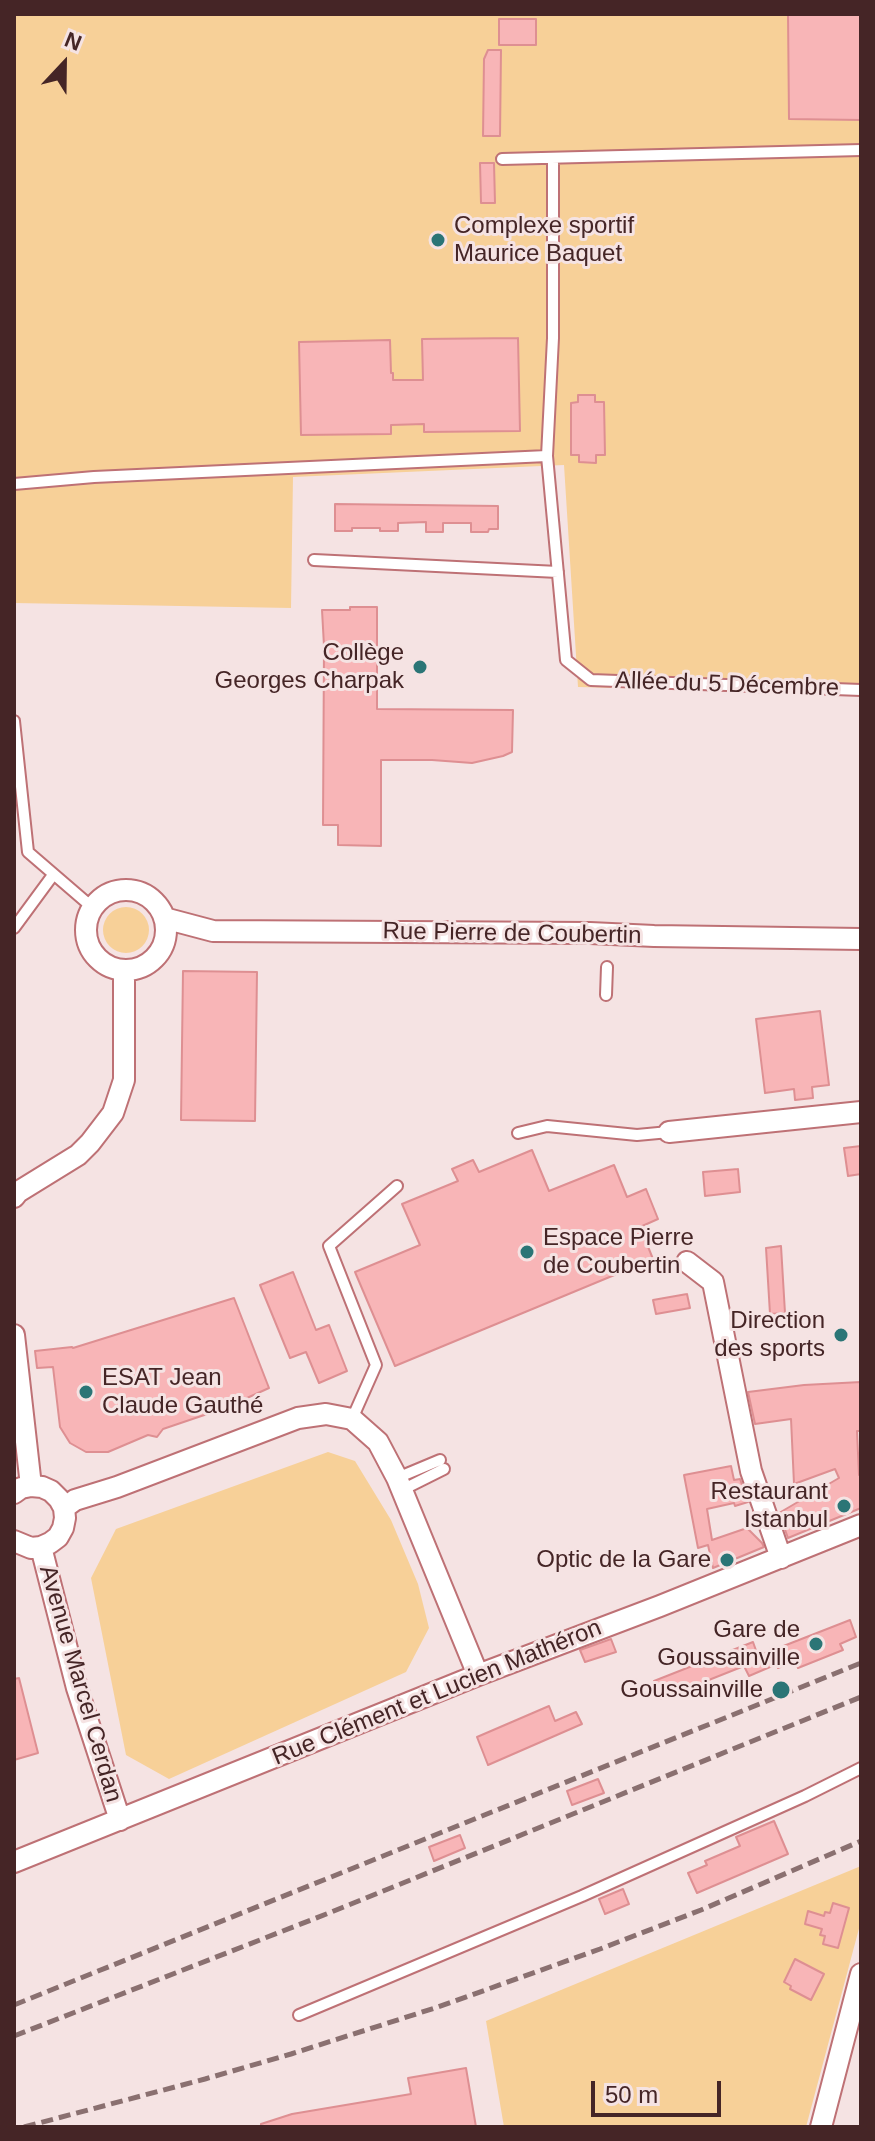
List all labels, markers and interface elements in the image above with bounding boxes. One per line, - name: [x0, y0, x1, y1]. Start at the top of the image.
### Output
- north arrow: [24, 24, 104, 104]
- text: N: [61, 27, 85, 56]
- place label: Complexe sportif Maurice Baquet: [454, 212, 634, 268]
- marker: Complexe sportif Maurice Baquet: [429, 231, 447, 249]
- place label: Collège Georges Charpak: [215, 639, 404, 695]
- marker: Collège Georges Charpak: [411, 658, 429, 676]
- street label: Allée du 5 Décembre: [615, 667, 839, 703]
- street label: Rue Pierre de Coubertin: [382, 917, 642, 951]
- place label: Espace Pierre de Coubertin: [543, 1224, 694, 1280]
- marker: Espace Pierre de Coubertin: [518, 1243, 536, 1261]
- place label: Direction des sports: [714, 1307, 825, 1363]
- marker: Direction des sports: [832, 1326, 850, 1344]
- place label: ESAT Jean Claude Gauthé: [102, 1364, 263, 1420]
- marker: ESAT Jean Claude Gauthé: [77, 1383, 95, 1401]
- place label: Restaurant Istanbul: [711, 1478, 828, 1534]
- marker: Restaurant Istanbul: [835, 1497, 853, 1515]
- place label: Optic de la Gare: [536, 1546, 711, 1574]
- marker: Optic de la Gare: [718, 1551, 736, 1569]
- street label: Avenue Marcel Cerdan: [32, 1562, 128, 1806]
- street label: Rue Clément et Lucien Mathéron: [268, 1614, 606, 1772]
- place label: Gare de Goussainville: [657, 1616, 800, 1672]
- marker: Gare de Goussainville: [807, 1635, 825, 1653]
- place label: Goussainville: [620, 1676, 763, 1704]
- marker: Goussainville: [770, 1679, 792, 1701]
- scale bar: [595, 2065, 725, 2115]
- text: 50 m: [605, 2081, 658, 2108]

